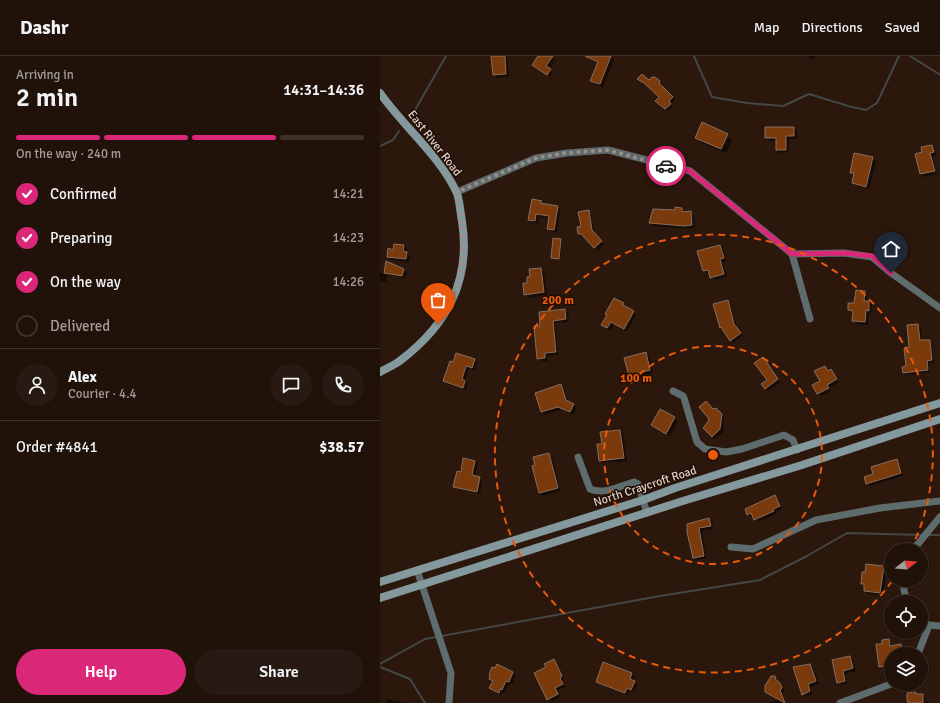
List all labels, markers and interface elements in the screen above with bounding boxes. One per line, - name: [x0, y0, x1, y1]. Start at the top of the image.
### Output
- text: Dashr: [20, 16, 69, 40]
- text: Map: [754, 19, 780, 36]
- text: Directions: [802, 19, 863, 36]
- text: Saved: [885, 19, 920, 36]
- text: Arriving in: [16, 67, 74, 83]
- text: 14:31–14:36: [283, 81, 364, 99]
- text: 2 min: [16, 82, 78, 114]
- street label: East River Road: [404, 107, 465, 179]
- text: On the way · 240 m: [16, 146, 121, 162]
- courier: [646, 146, 686, 186]
- icon: car: [655, 155, 677, 177]
- icon: check: [16, 183, 38, 205]
- text: Confirmed: [50, 185, 117, 203]
- text: 14:21: [332, 186, 364, 202]
- icon: check: [16, 227, 38, 249]
- text: Preparing: [50, 229, 113, 247]
- text: 14:23: [332, 230, 364, 246]
- pin: [874, 232, 908, 273]
- icon: home: [880, 238, 902, 260]
- icon: check: [16, 271, 38, 293]
- text: On the way: [50, 273, 121, 291]
- text: 14:26: [332, 274, 364, 290]
- pin: [421, 283, 455, 324]
- icon: bag: [427, 289, 449, 311]
- text: 200 m: [542, 293, 574, 308]
- text: Delivered: [50, 317, 110, 335]
- button: person: [16, 364, 58, 406]
- button: chat: [270, 364, 312, 406]
- button: phone: [322, 364, 364, 406]
- text: Alex: [68, 368, 97, 386]
- text: 100 m: [620, 371, 652, 386]
- text: Courier · 4.4: [68, 386, 137, 402]
- text: Order #4841: [16, 438, 98, 456]
- text: $38.57: [319, 438, 364, 456]
- centre of rings: [706, 448, 720, 462]
- street label: North Craycroft Road: [592, 463, 699, 510]
- north arrow: [884, 543, 928, 587]
- map controls: [884, 543, 928, 691]
- button: locate: [884, 595, 928, 639]
- button: layers: [884, 647, 928, 691]
- button: Help: [16, 649, 186, 695]
- button: Share: [194, 649, 364, 695]

